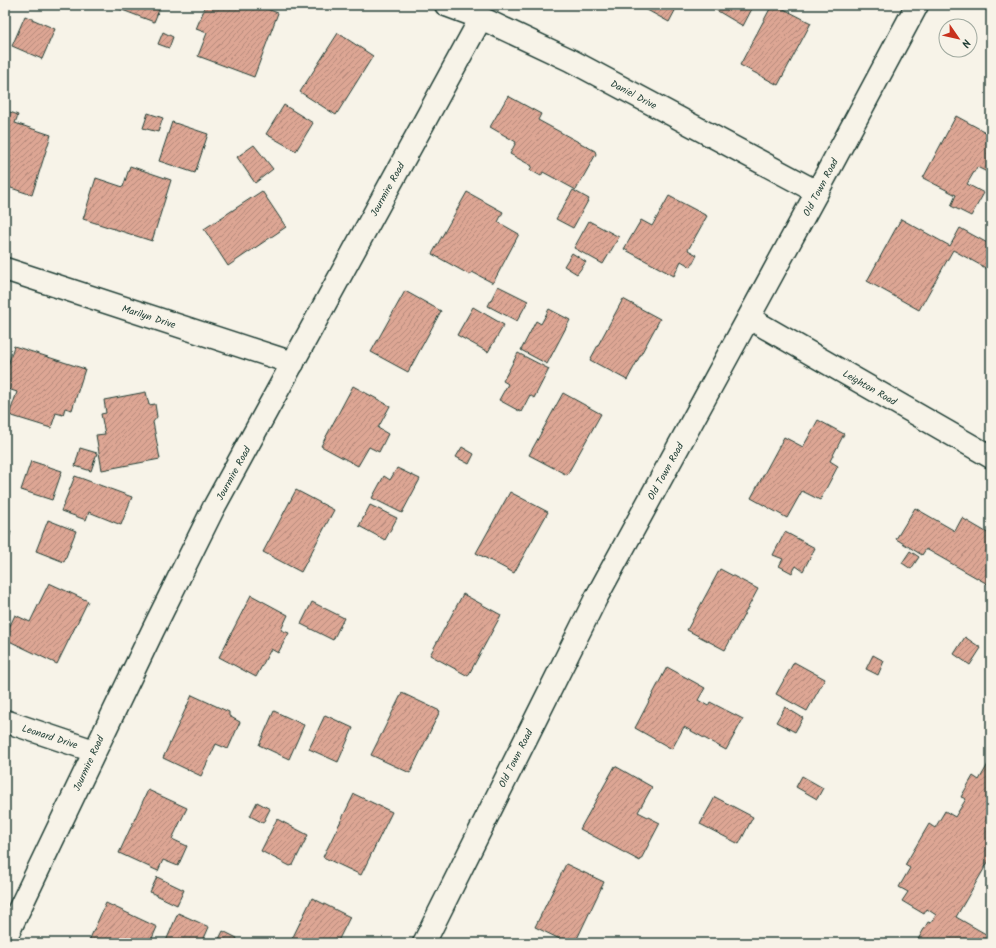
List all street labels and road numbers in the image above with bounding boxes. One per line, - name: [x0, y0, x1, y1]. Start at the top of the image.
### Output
- street label: Daniel Drive: [607, 76, 660, 114]
- street label: Old Town Road: [799, 155, 843, 219]
- street label: Jourmire Road: [366, 159, 410, 219]
- street label: Marilyn Drive: [120, 301, 178, 333]
- street label: Leighton Road: [839, 366, 900, 410]
- street label: Old Town Road: [643, 439, 689, 503]
- street label: Jourmire Road: [212, 443, 256, 503]
- street label: Leonard Drive: [20, 720, 80, 754]
- street label: Old Town Road: [494, 726, 538, 790]
- street label: Jourmire Road: [69, 732, 109, 794]

